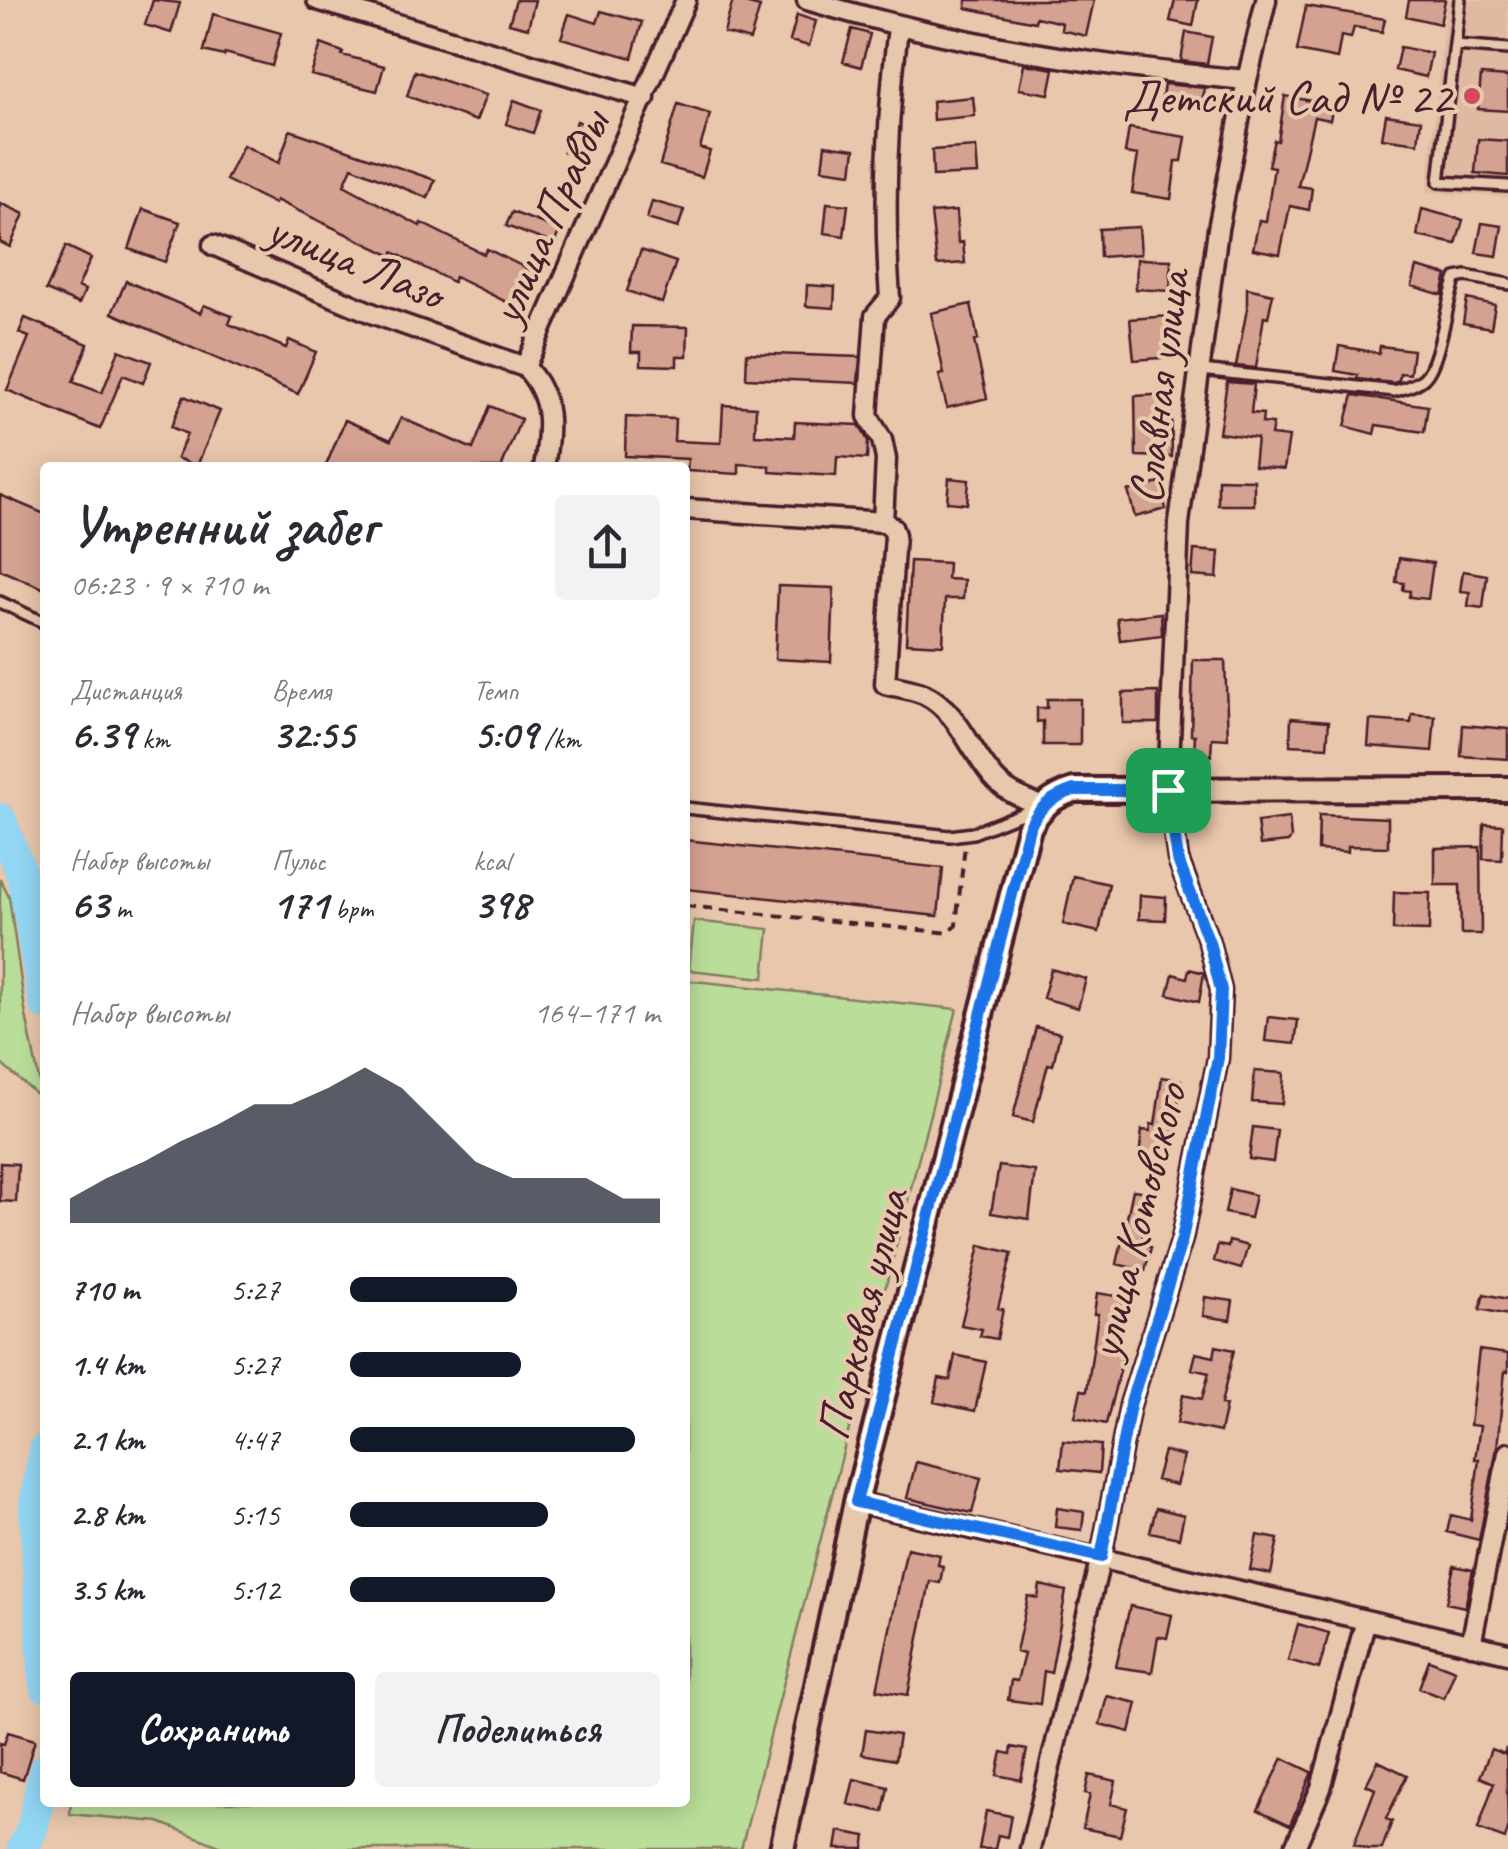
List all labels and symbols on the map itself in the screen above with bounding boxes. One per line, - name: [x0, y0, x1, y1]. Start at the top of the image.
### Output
- place label: Детский Сад № 22: [1123, 67, 1455, 127]
- marker: Детский Сад № 22: [1461, 85, 1483, 107]
- street label: улица Правды: [474, 98, 624, 336]
- street label: улица Лазо: [256, 197, 457, 325]
- street label: Славная улица: [1115, 263, 1204, 507]
- pin: [1126, 748, 1211, 833]
- street label: улица Котовского: [1073, 1075, 1201, 1368]
- street label: Парковая улица: [802, 1180, 923, 1446]

